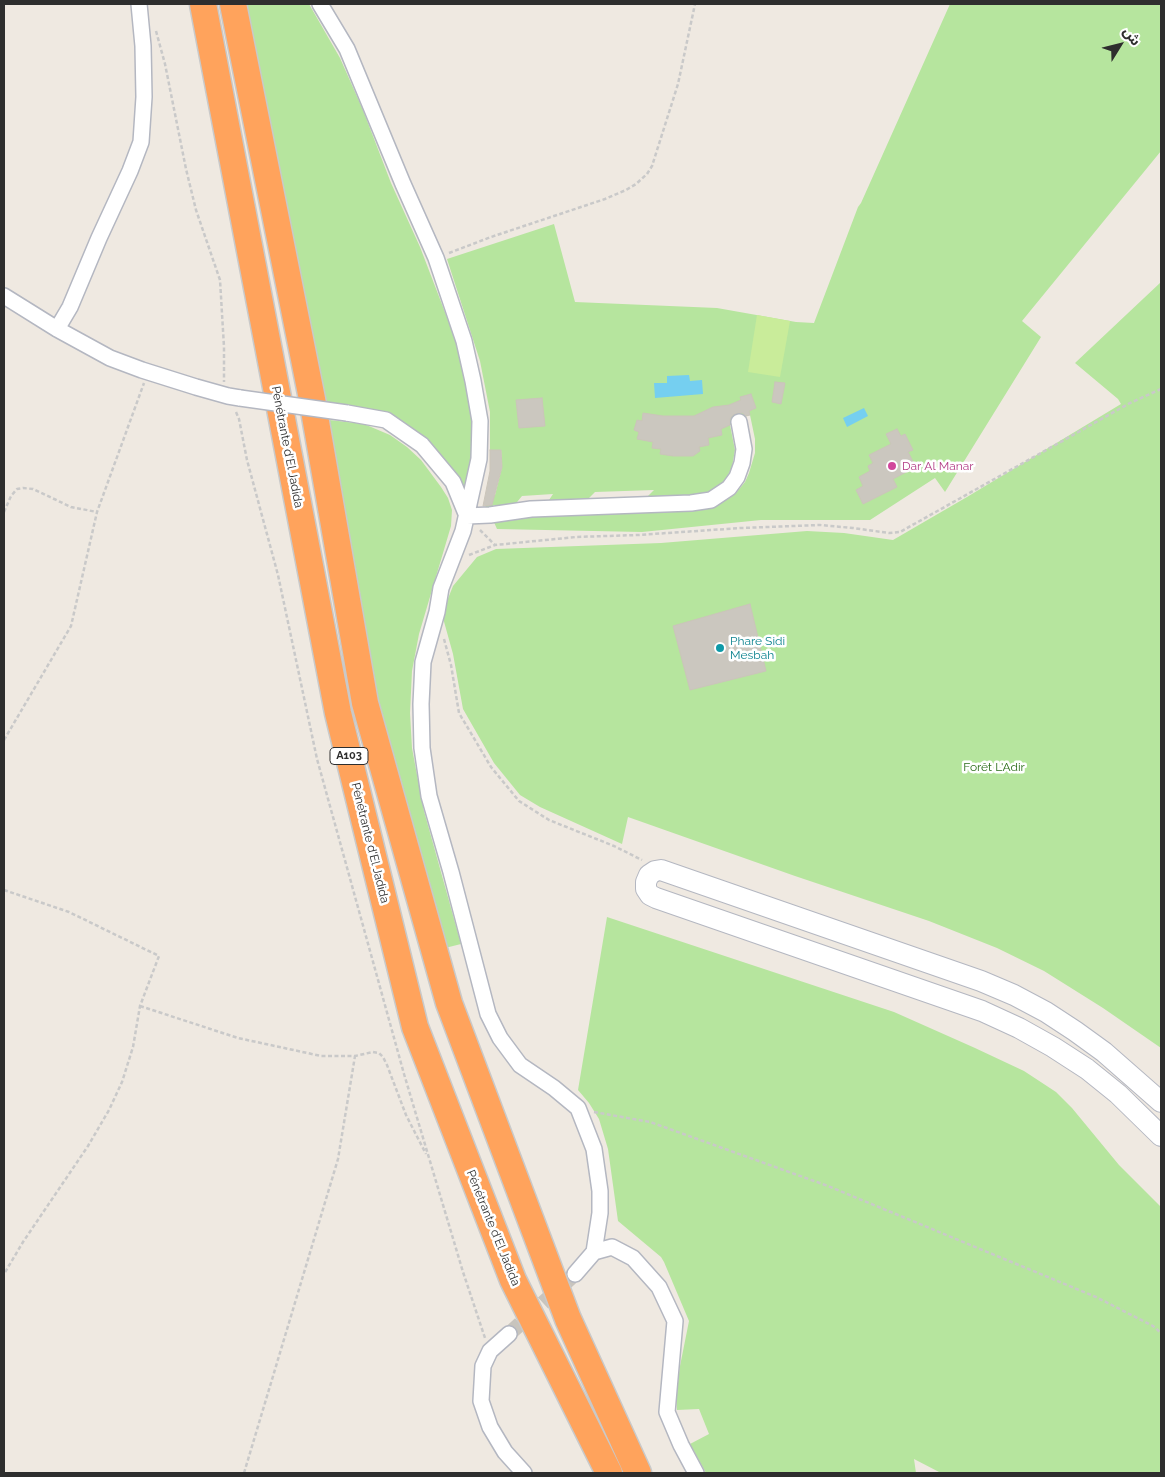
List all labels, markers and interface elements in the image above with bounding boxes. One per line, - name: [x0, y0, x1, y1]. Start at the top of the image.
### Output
- north arrow: [1095, 20, 1145, 70]
- text: ش: [1120, 24, 1144, 49]
- street label: Pénétrante d'El Jadida: [268, 385, 306, 509]
- place label: Dar Al Manar: [902, 459, 974, 473]
- marker: Dar Al Manar: [886, 460, 898, 472]
- place label: Phare Sidi Mesbah: [730, 634, 785, 662]
- marker: Phare Sidi Mesbah: [714, 642, 726, 654]
- road number: A103: [330, 748, 368, 764]
- park label: Forêt L'Adir: [963, 760, 1025, 774]
- street label: Pénétrante d'El Jadida: [348, 781, 392, 905]
- street label: Pénétrante d'El Jadida: [463, 1168, 523, 1288]

